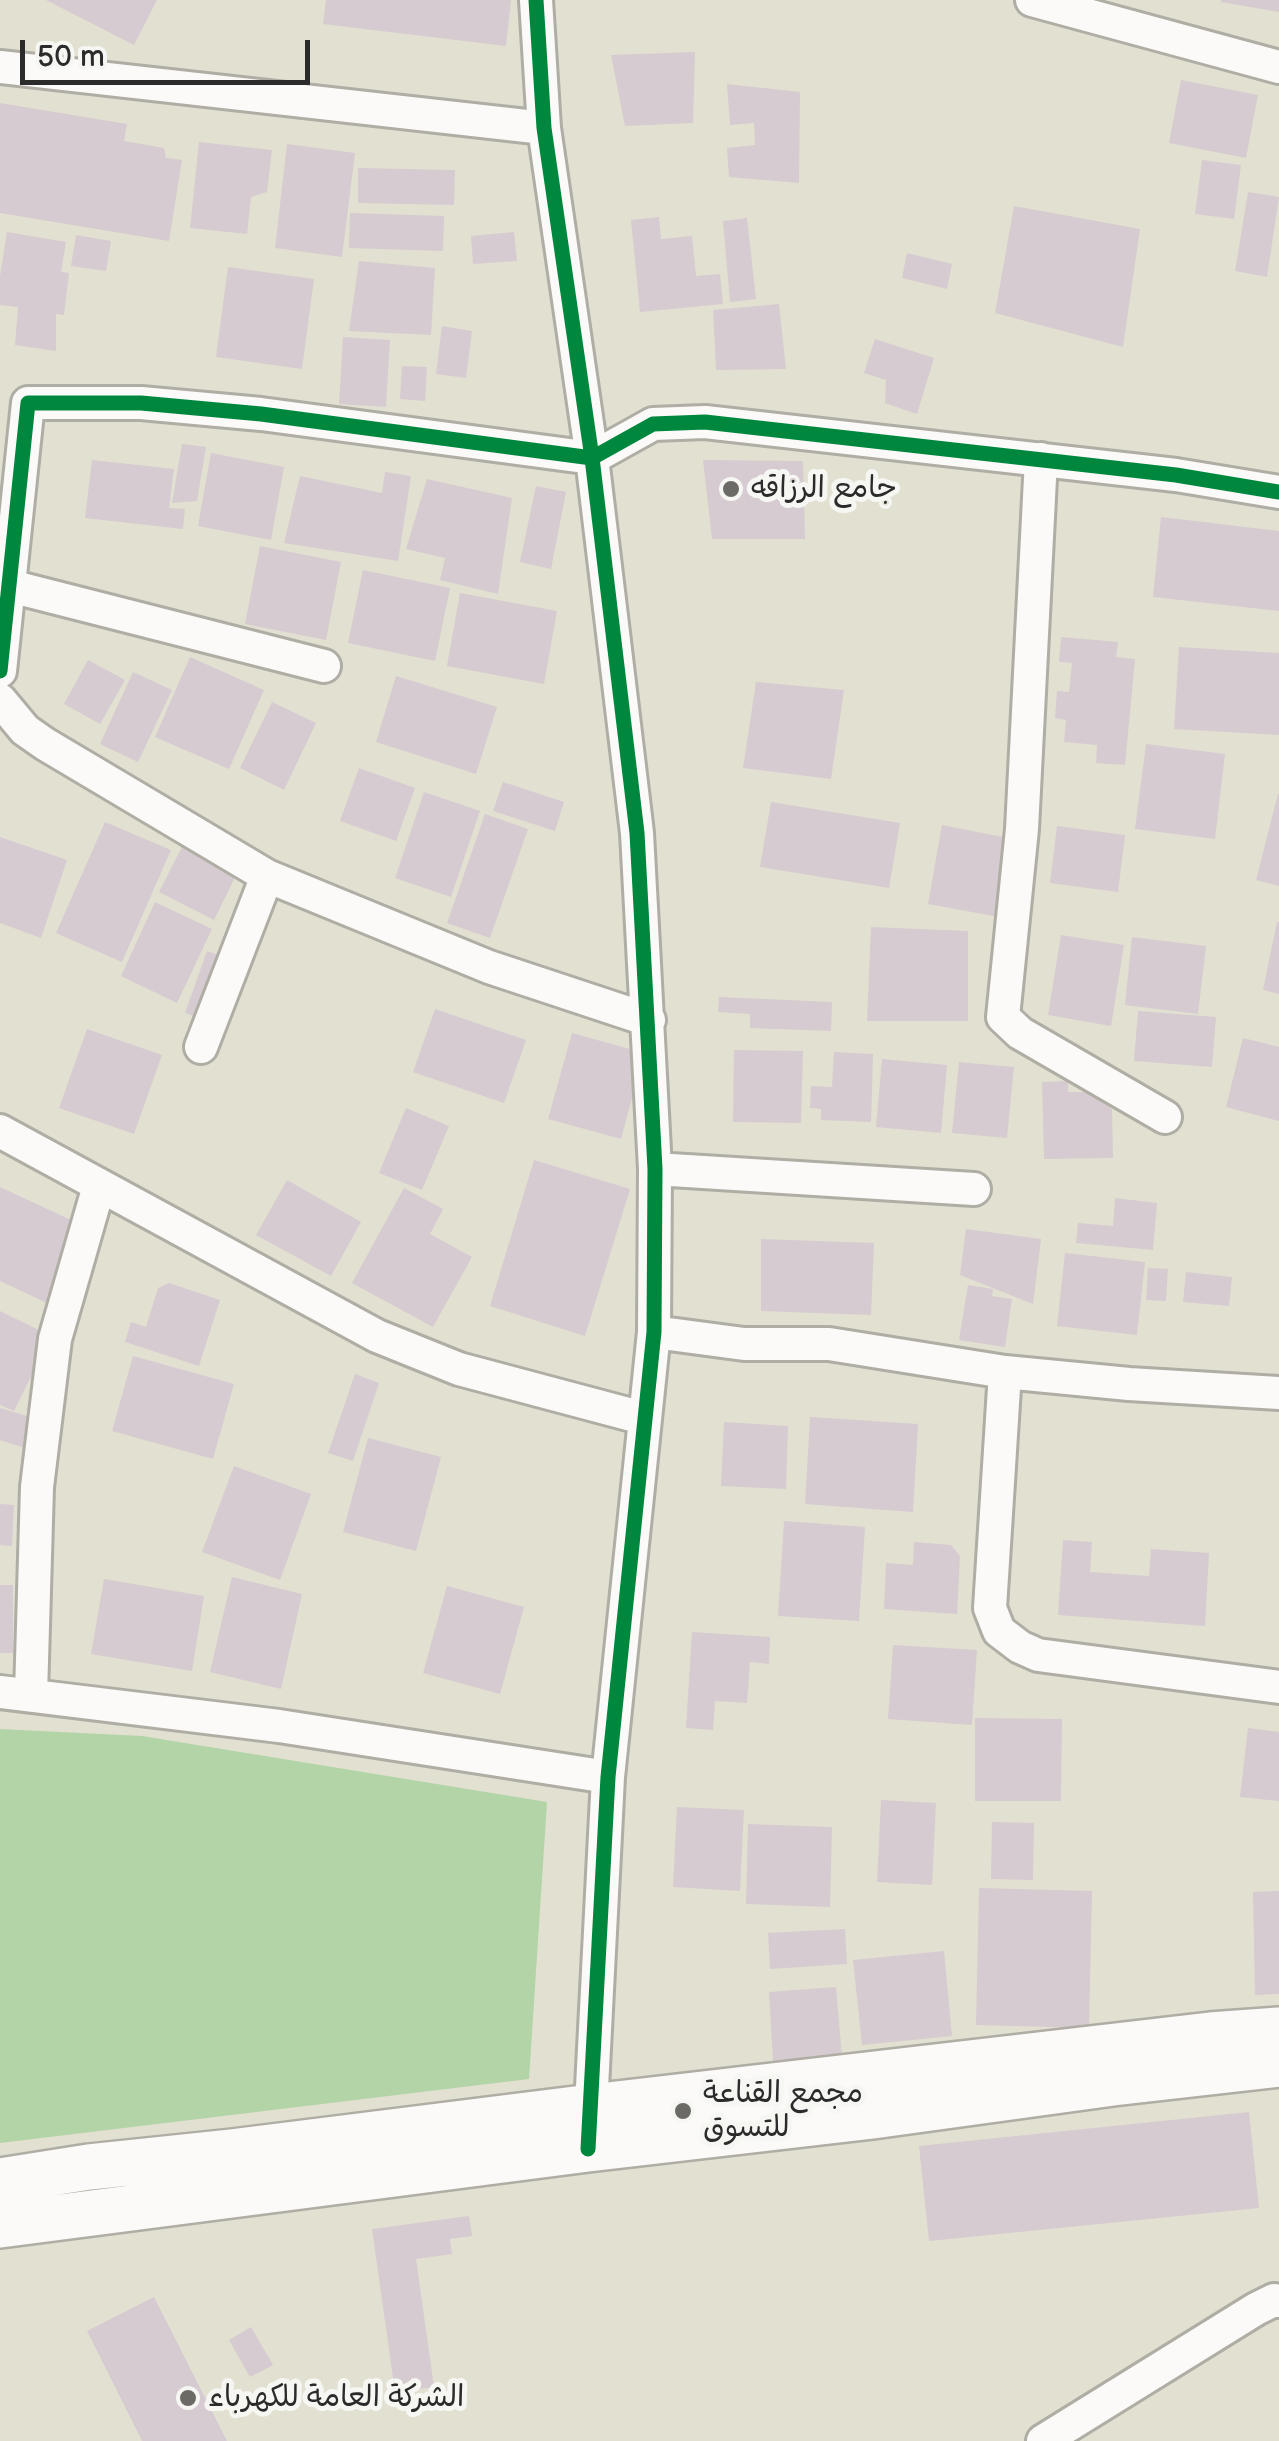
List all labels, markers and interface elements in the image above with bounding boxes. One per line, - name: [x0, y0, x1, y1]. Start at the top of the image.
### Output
- scale bar: [25, 20, 315, 82]
- text: 50 m: [37, 39, 105, 75]
- place label: جامع الرزاقه: [751, 471, 897, 507]
- marker: جامع الرزاقه: [720, 478, 742, 500]
- place label: مجمع القناعة للتسوق: [703, 2076, 863, 2146]
- marker: مجمع القناعة للتسوق: [672, 2100, 694, 2122]
- place label: الشركة العامة للكهرباء: [208, 2380, 464, 2416]
- marker: الشركة العامة للكهرباء: [177, 2387, 199, 2409]

